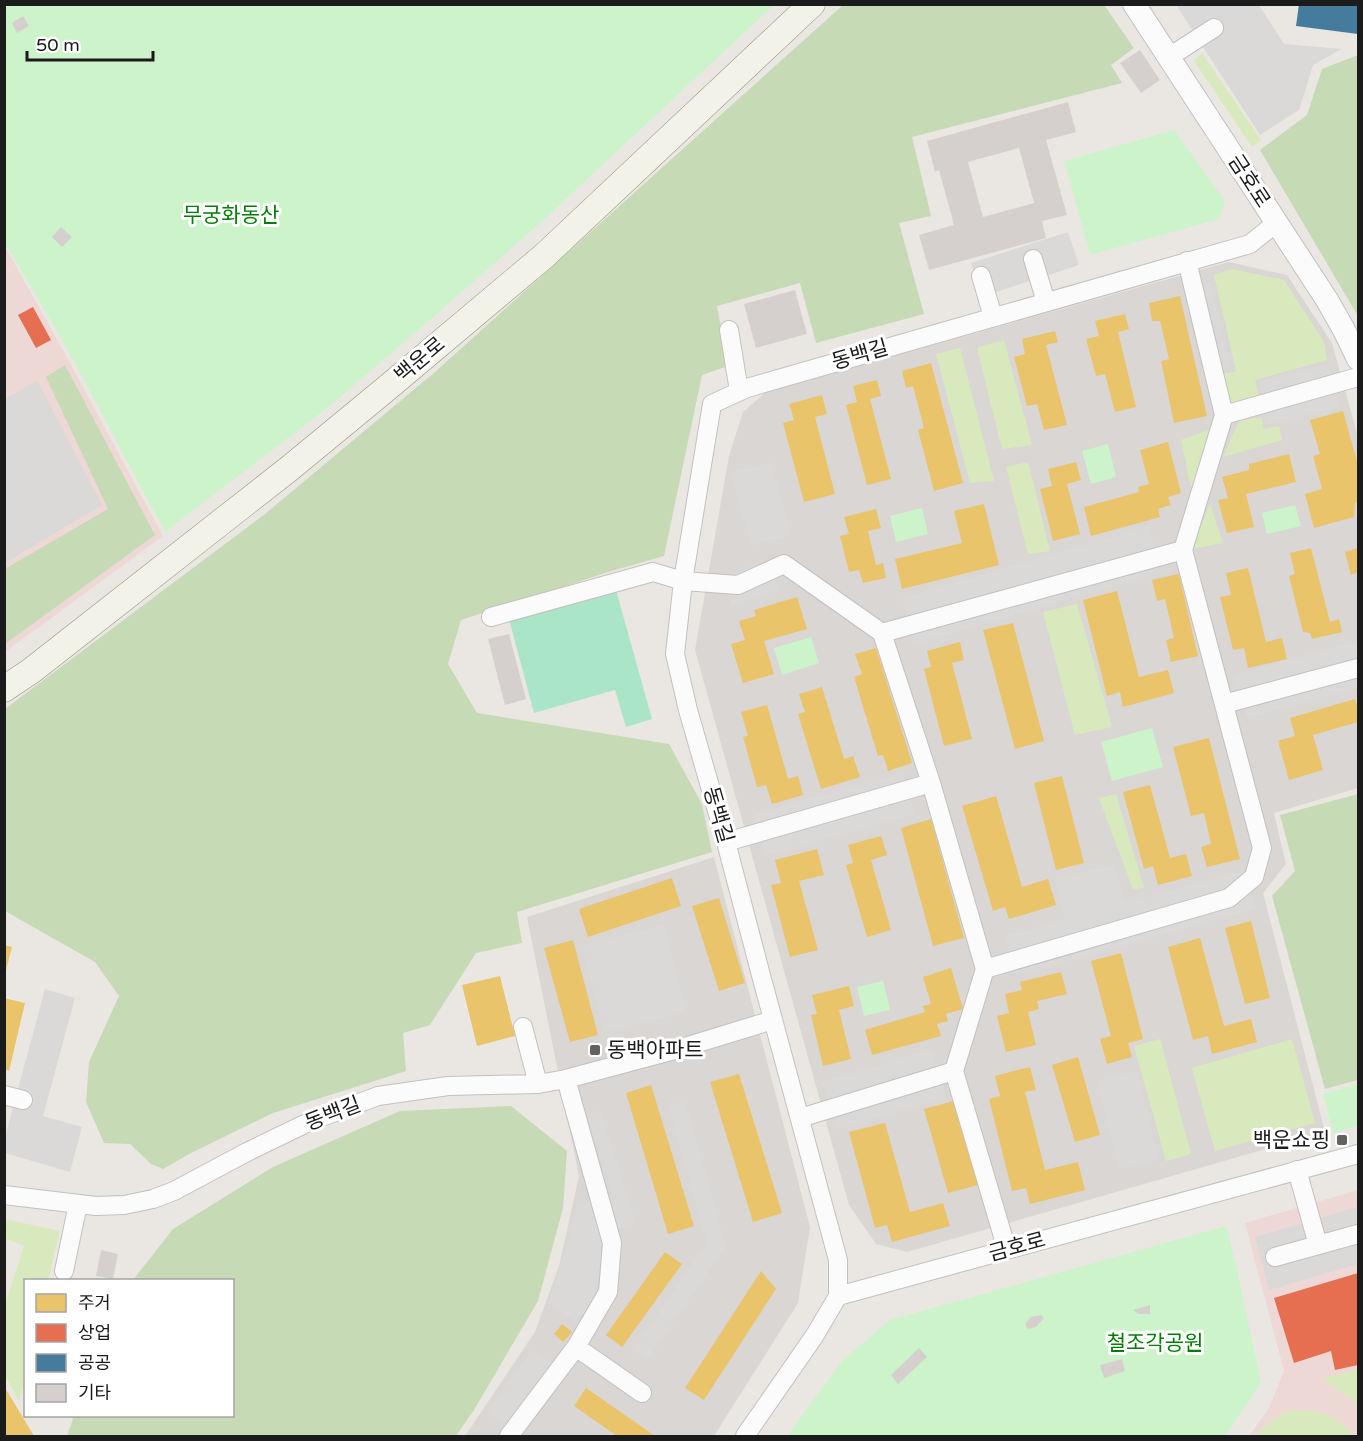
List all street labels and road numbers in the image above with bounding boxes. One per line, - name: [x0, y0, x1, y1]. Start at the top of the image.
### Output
- street label: 금호로: [1223, 150, 1275, 212]
- street label: 백운로: [390, 332, 450, 388]
- street label: 동백길: [829, 335, 891, 375]
- street label: 동백길: [698, 784, 738, 846]
- street label: 동백길: [301, 1092, 365, 1136]
- street label: 금호로: [986, 1227, 1048, 1267]

